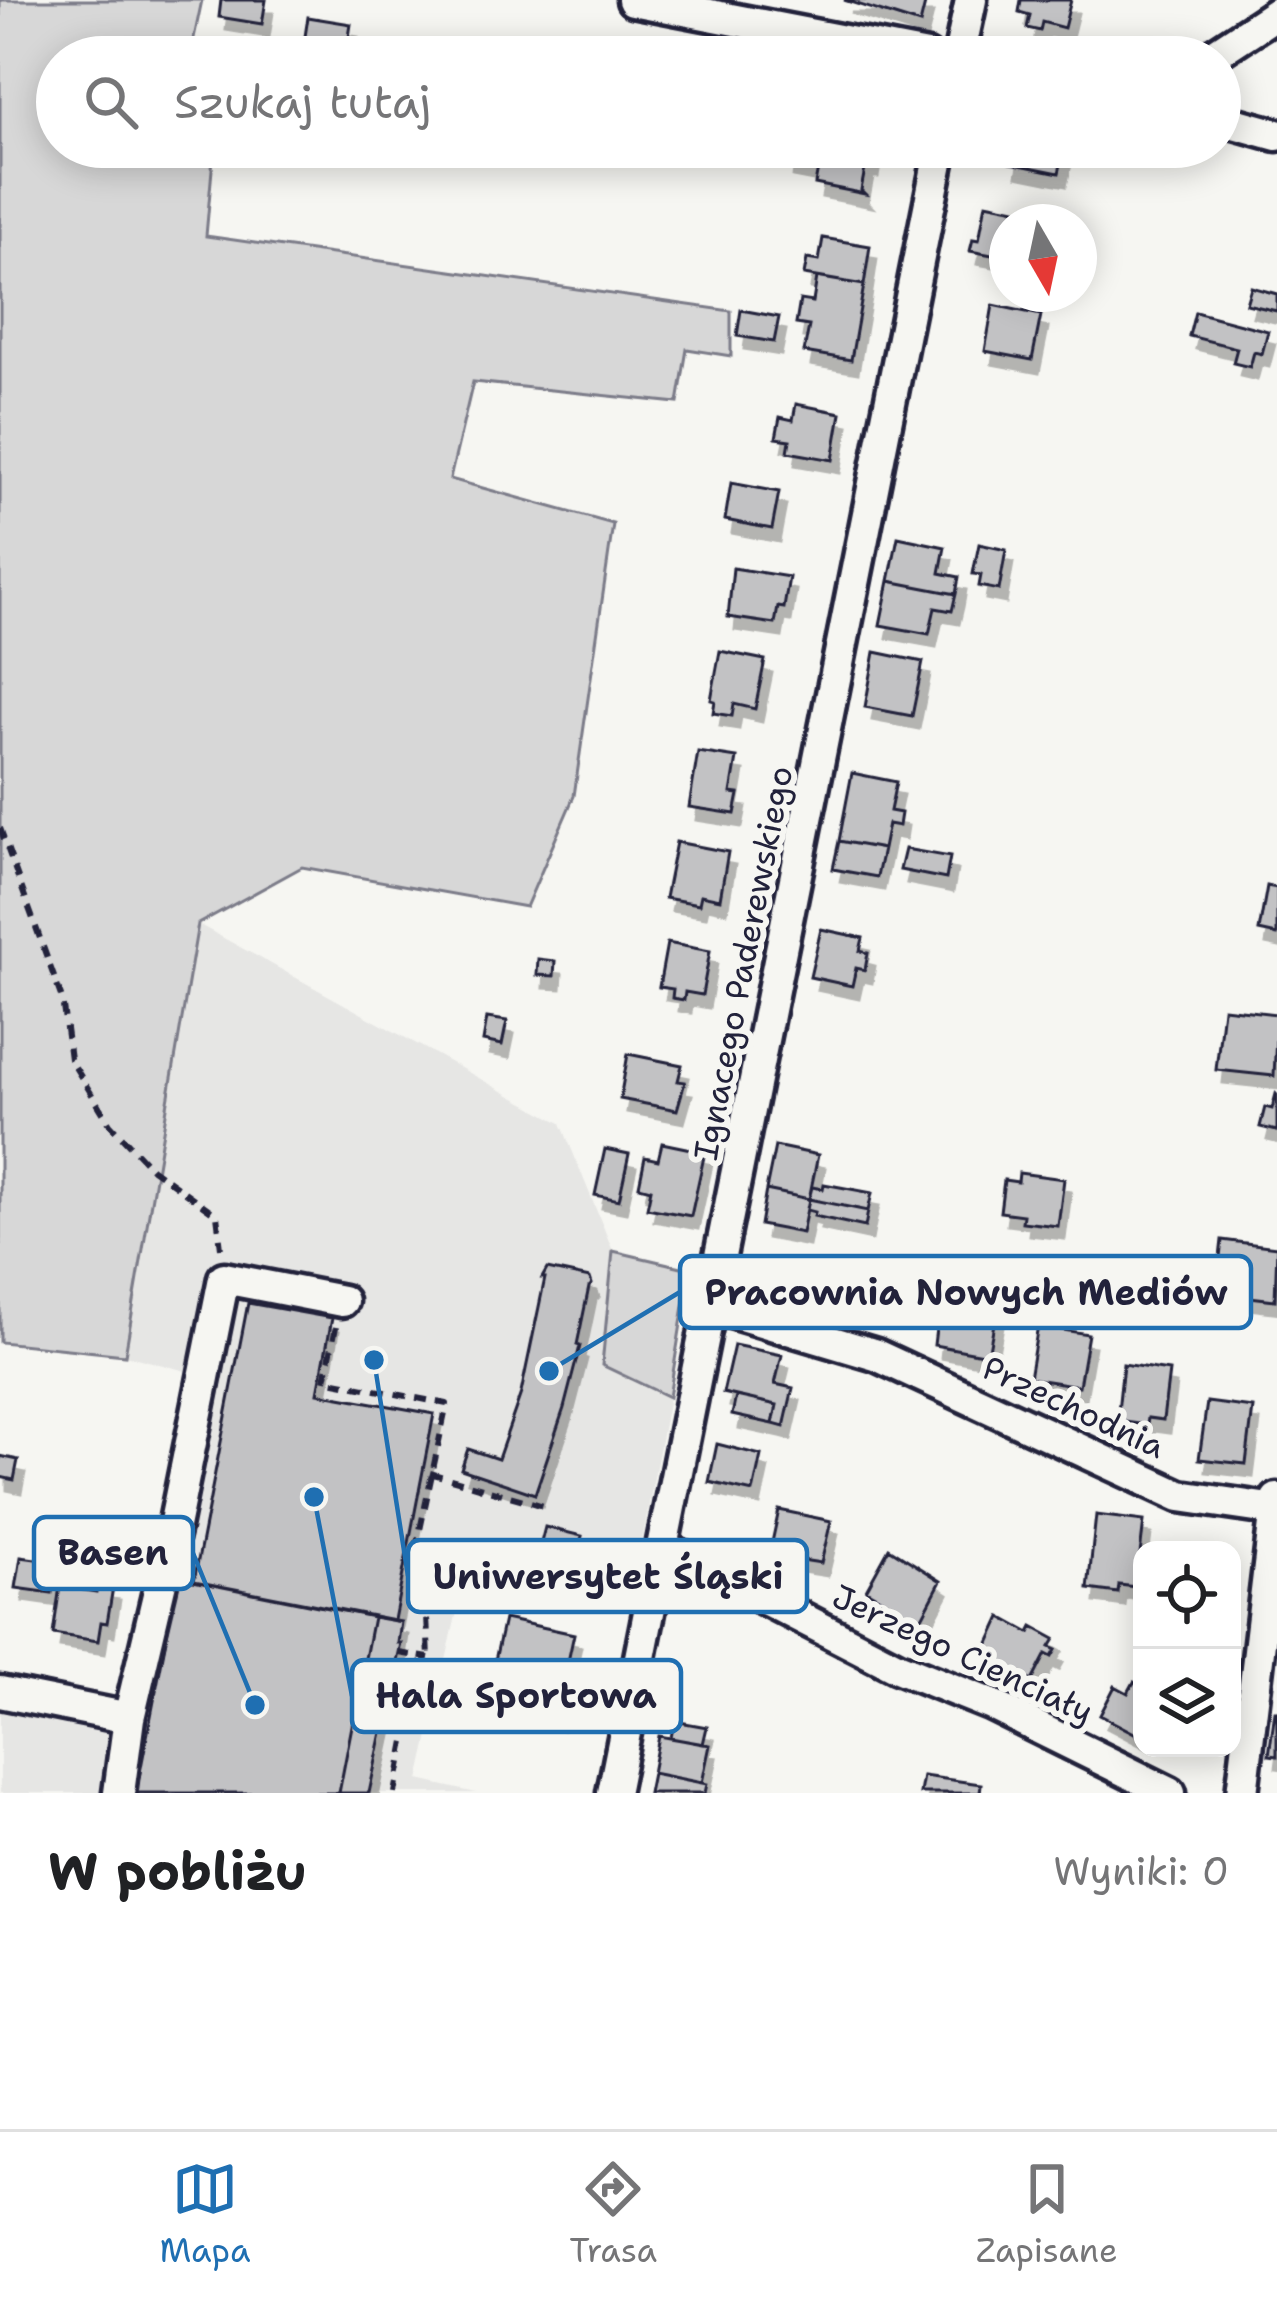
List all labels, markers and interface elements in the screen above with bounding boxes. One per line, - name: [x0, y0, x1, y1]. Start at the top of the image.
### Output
- search box: [36, 36, 1241, 168]
- icon: search: [78, 69, 144, 135]
- text: Szukaj tutaj: [174, 72, 431, 132]
- north arrow: [989, 204, 1097, 312]
- street label: Ignacego Paderewskiego: [683, 762, 803, 1164]
- callout: Pracownia Nowych Mediów: [680, 1256, 1251, 1328]
- text: Pracownia Nowych Mediów: [704, 1268, 1228, 1317]
- street label: Przechodnia: [975, 1345, 1173, 1469]
- callout: Basen: [34, 1517, 193, 1589]
- text: Basen: [58, 1528, 169, 1577]
- callout: Uniwersytet Śląski: [408, 1540, 807, 1612]
- map controls: [1133, 1541, 1241, 1757]
- button: locate: [1133, 1541, 1241, 1649]
- text: Uniwersytet Śląski: [433, 1551, 783, 1601]
- street label: Jerzego Cienciały: [825, 1574, 1101, 1734]
- button: layers: [1133, 1649, 1241, 1757]
- callout: Hala Sportowa: [352, 1660, 681, 1732]
- text: Hala Sportowa: [375, 1671, 657, 1720]
- text: W pobliżu: [48, 1837, 307, 1905]
- text: Wyniki: 0: [1053, 1845, 1229, 1897]
- tab: Mapa: [159, 2156, 251, 2273]
- tab: Trasa: [569, 2156, 657, 2273]
- tab: Zapisane: [976, 2156, 1118, 2273]

